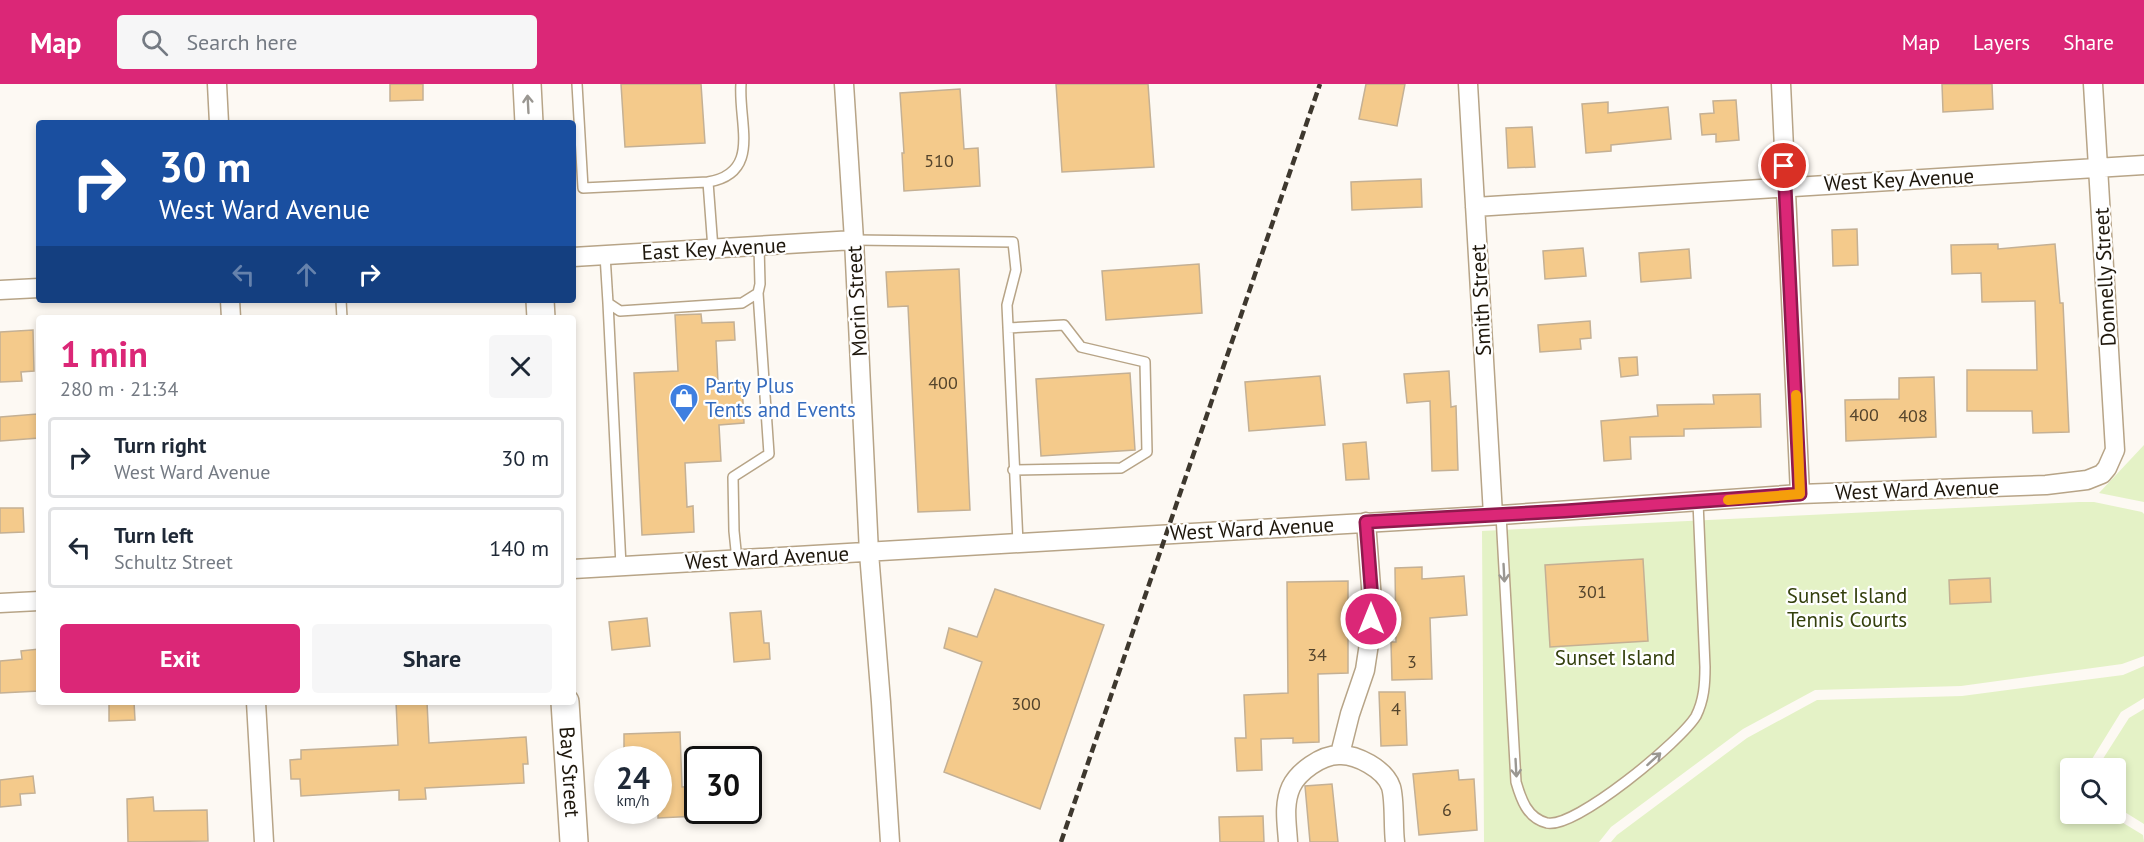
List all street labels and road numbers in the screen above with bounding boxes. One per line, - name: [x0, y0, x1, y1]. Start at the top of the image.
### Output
- street label: West Key Avenue: [1823, 162, 1975, 197]
- street label: Donnelly Street: [2087, 207, 2122, 347]
- street label: East Key Avenue: [641, 231, 787, 266]
- street label: Smith Street: [1464, 244, 1497, 356]
- street label: Morin Street: [840, 245, 873, 357]
- street label: West Ward Avenue: [1834, 473, 2000, 506]
- street label: West Ward Avenue: [1169, 511, 1335, 546]
- street label: West Ward Avenue: [684, 540, 850, 575]
- street label: Bay Street: [554, 726, 586, 818]

